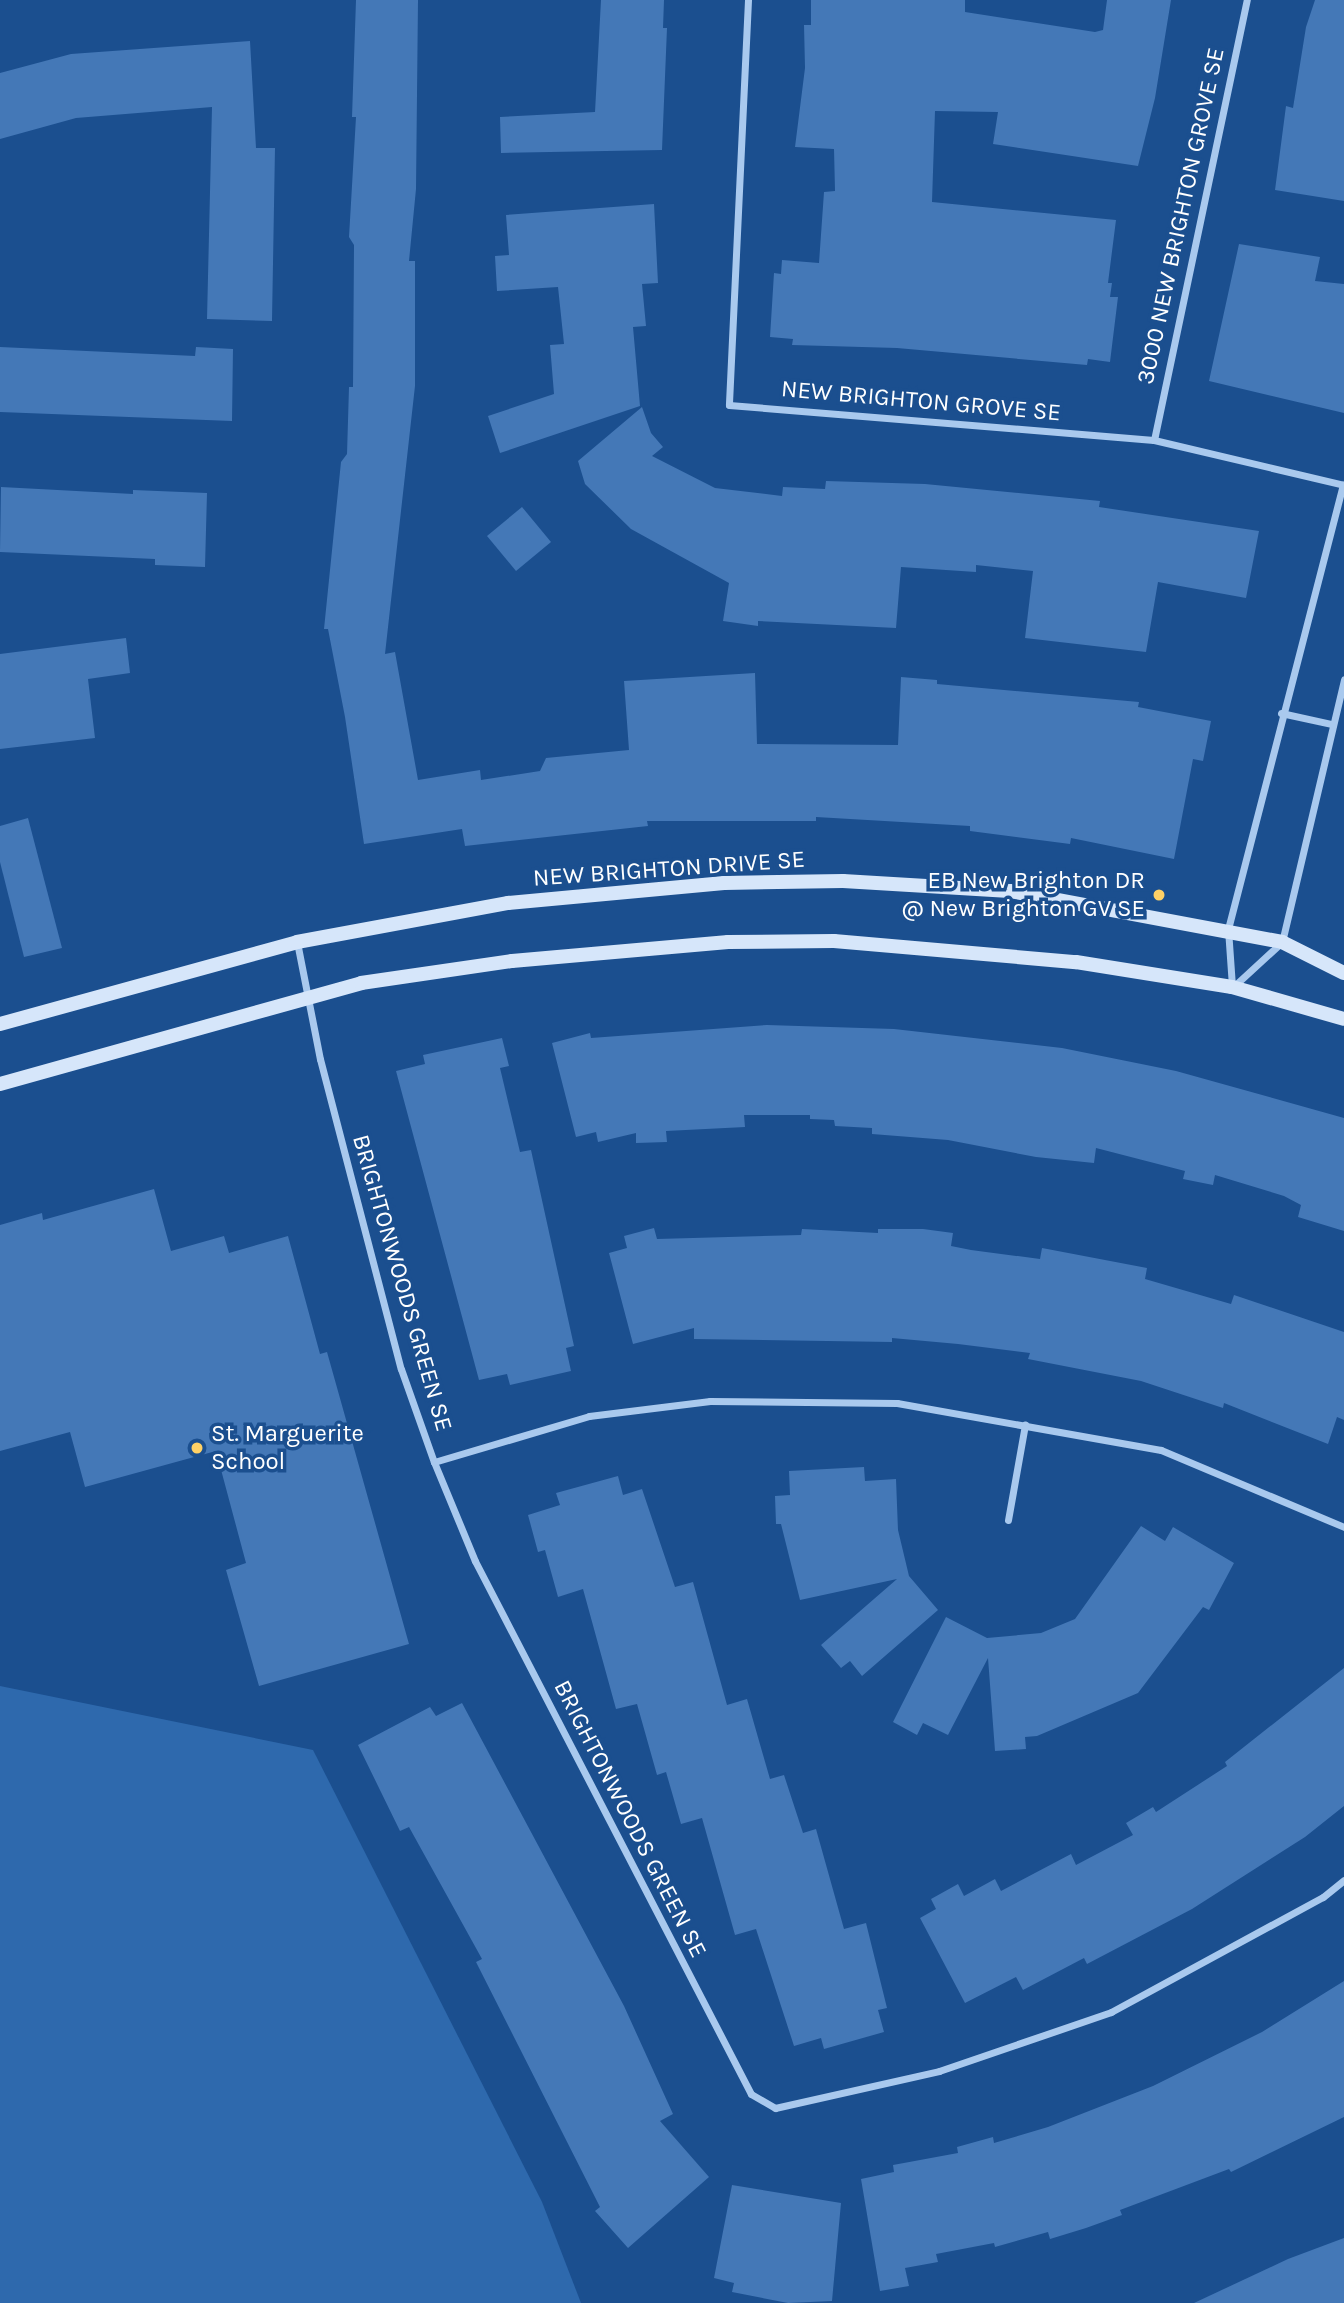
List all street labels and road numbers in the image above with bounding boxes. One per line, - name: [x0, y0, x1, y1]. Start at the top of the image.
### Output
- street label: 3000 NEW BRIGHTON GROVE SE: [1131, 45, 1231, 387]
- street label: NEW BRIGHTON GROVE SE: [780, 374, 1062, 428]
- street label: NEW BRIGHTON DRIVE SE: [532, 845, 806, 893]
- street label: BRIGHTONWOODS GREEN SE: [346, 1131, 458, 1435]
- street label: BRIGHTONWOODS GREEN SE: [547, 1675, 713, 1963]

